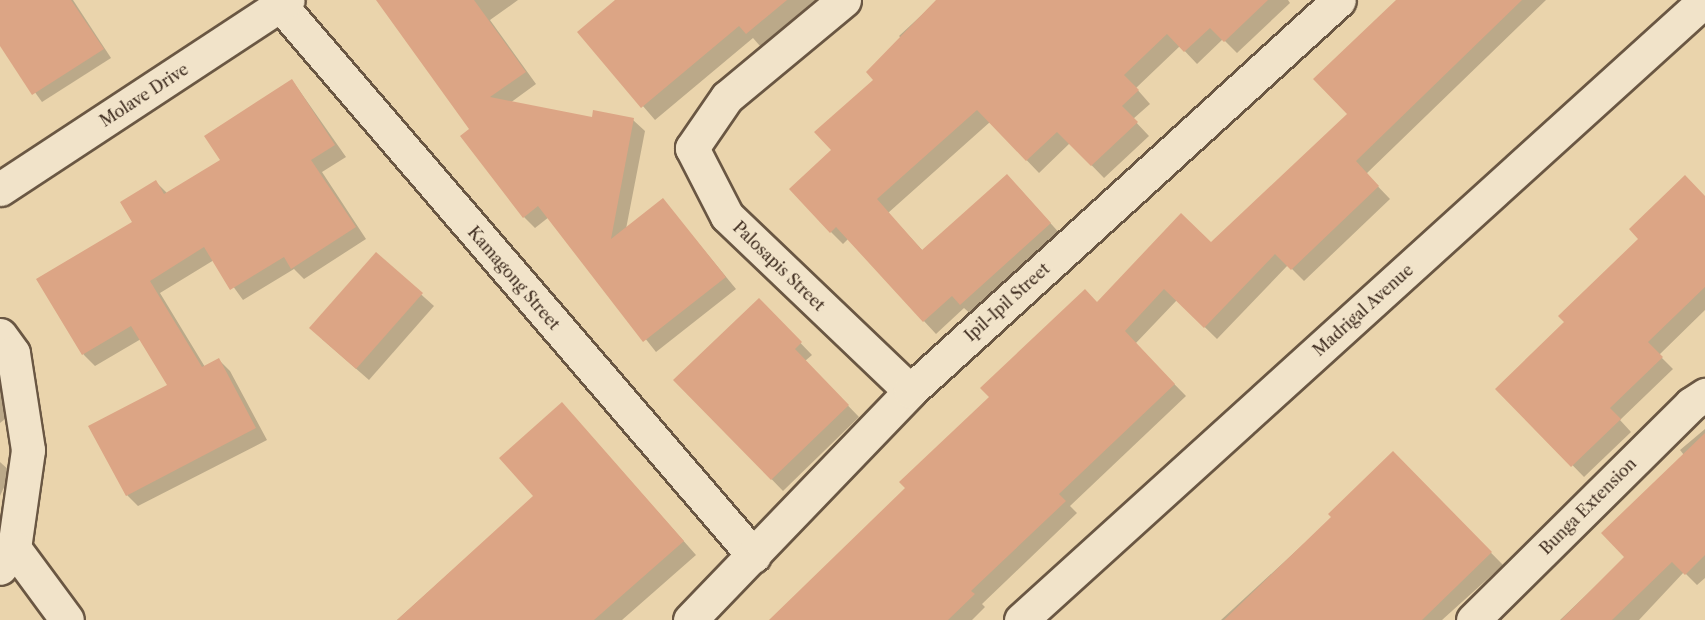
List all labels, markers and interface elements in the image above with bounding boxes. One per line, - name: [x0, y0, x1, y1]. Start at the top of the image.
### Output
- street label: Molave Drive: [96, 59, 192, 131]
- street label: Palosapis Street: [729, 217, 829, 315]
- street label: Kamagong Street: [464, 222, 564, 334]
- street label: Ipil-Ipil Street: [961, 259, 1053, 345]
- street label: Madrigal Avenue: [1309, 260, 1417, 360]
- street label: Bunga Extension: [1536, 454, 1640, 558]

